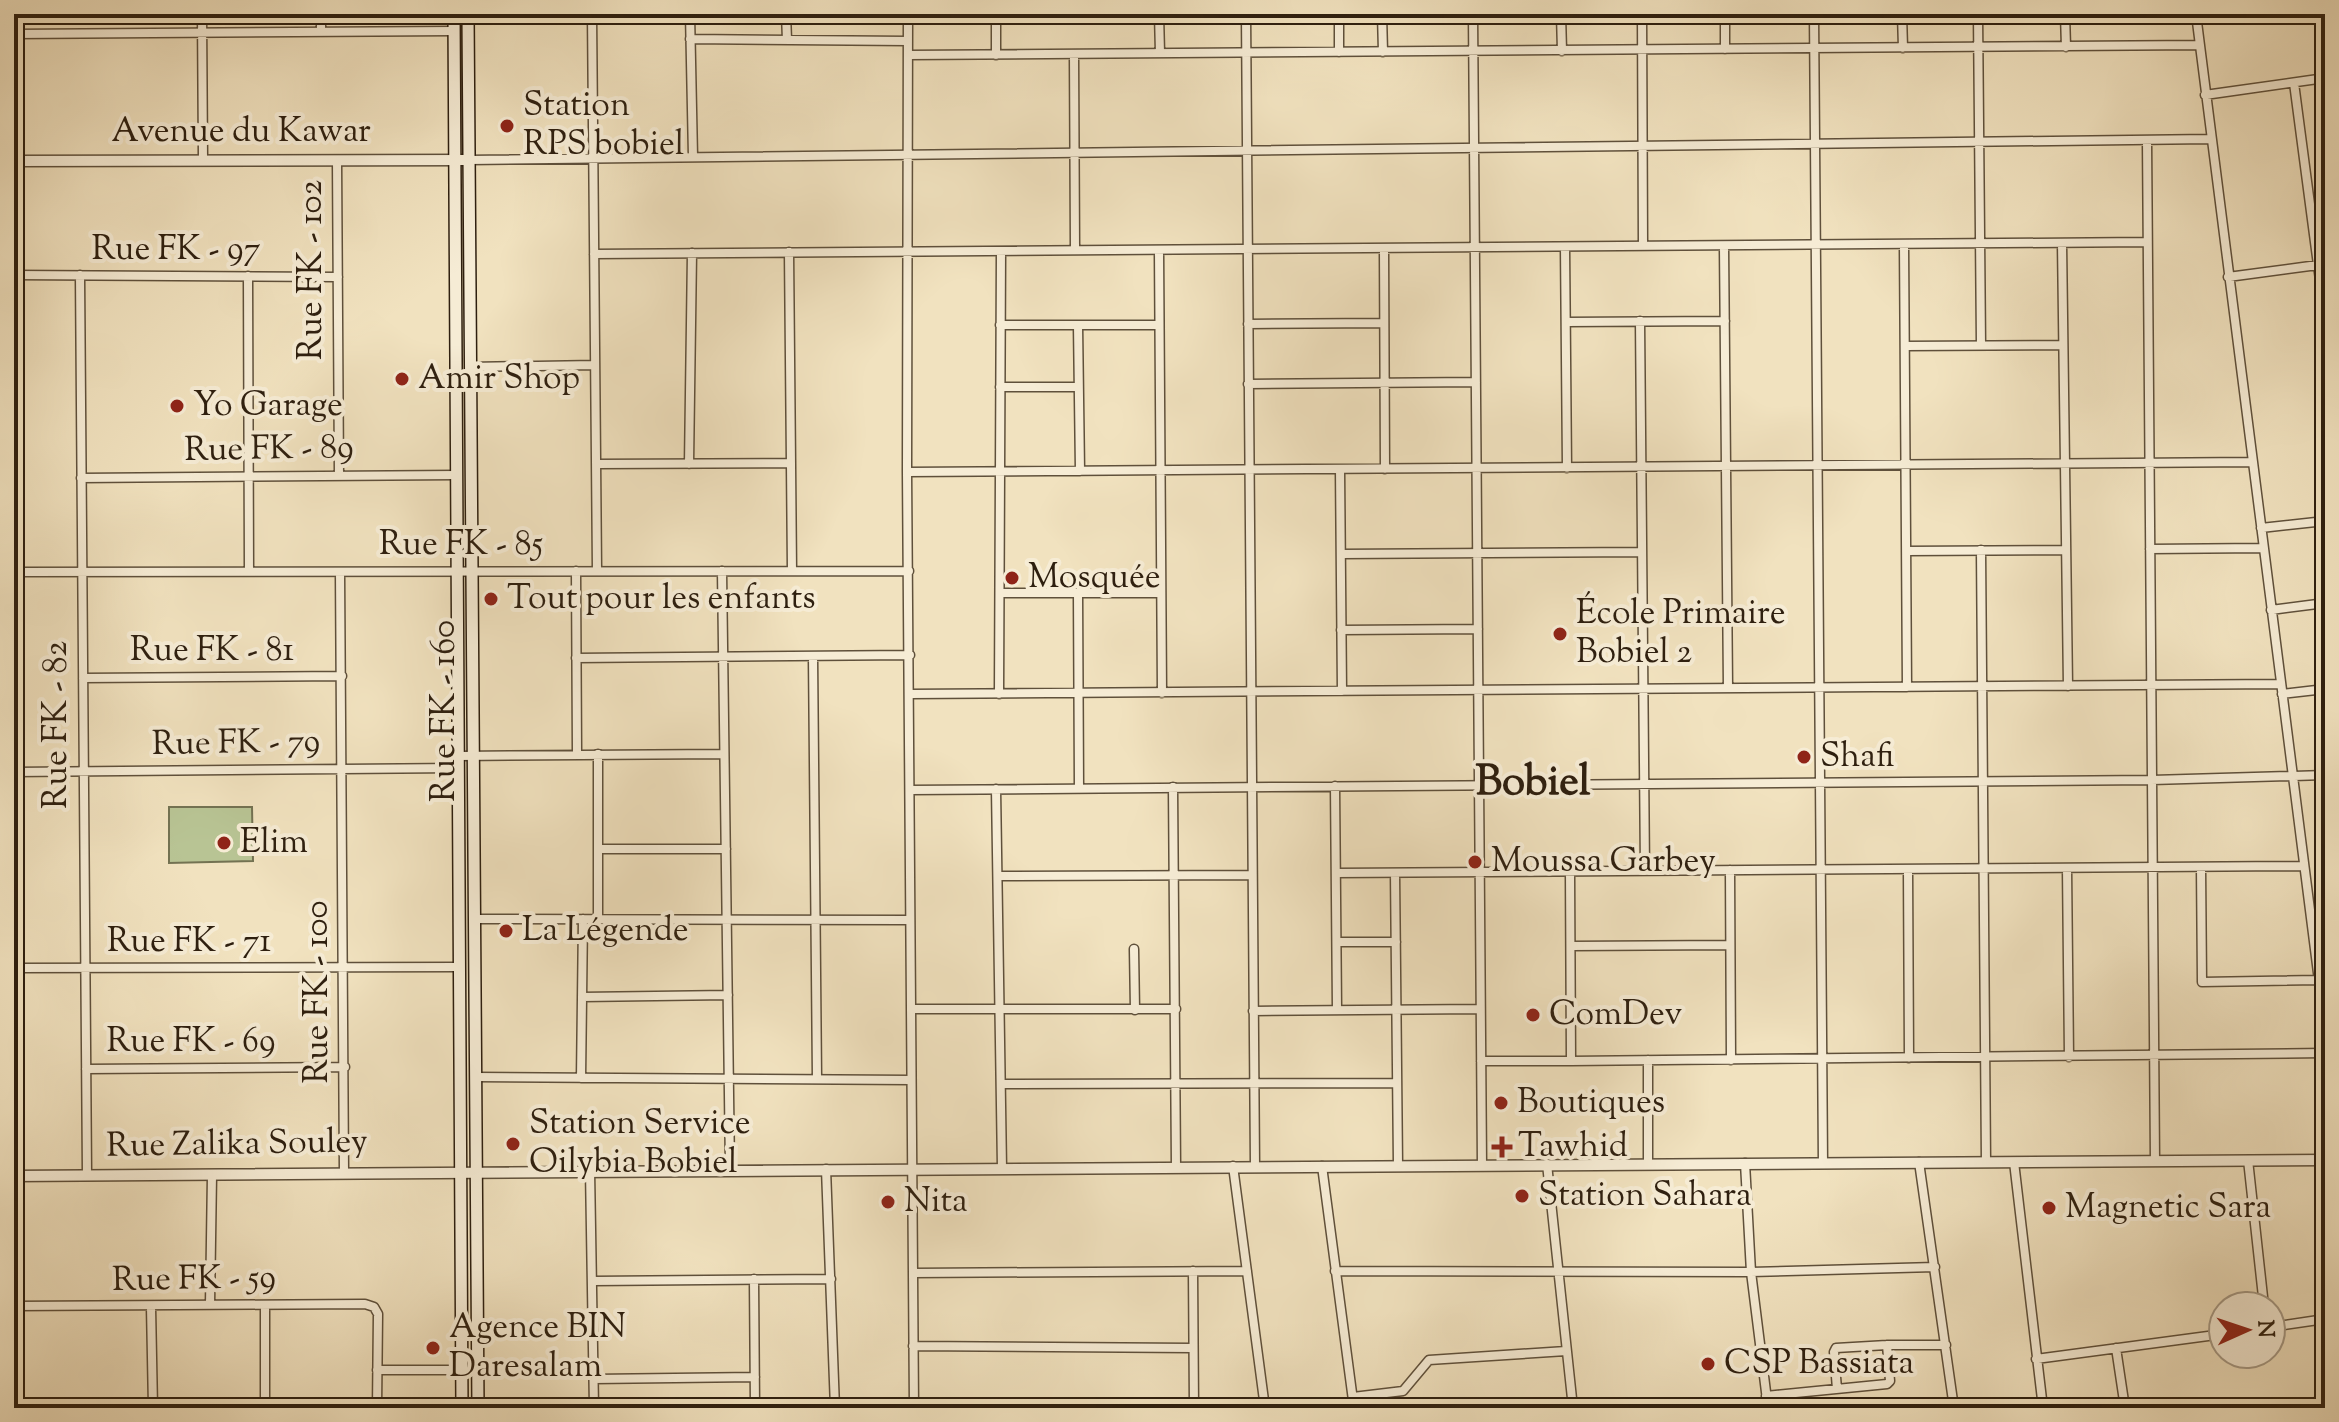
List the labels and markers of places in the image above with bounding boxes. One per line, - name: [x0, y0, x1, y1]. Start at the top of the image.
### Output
- place label: Station RPS bobiel: [523, 82, 684, 170]
- marker: Station RPS bobiel: [498, 117, 516, 135]
- place label: Amir Shop: [418, 355, 580, 404]
- marker: Amir Shop: [393, 370, 411, 388]
- place label: Yo Garage: [193, 382, 343, 431]
- marker: Yo Garage: [168, 397, 186, 415]
- place label: Mosquée: [1028, 554, 1161, 603]
- marker: Mosquée: [1003, 569, 1021, 587]
- place label: Tout pour les enfants: [507, 575, 816, 624]
- marker: Tout pour les enfants: [482, 590, 500, 608]
- place label: École Primaire Bobiel 2: [1576, 590, 1786, 678]
- marker: École Primaire Bobiel 2: [1551, 625, 1569, 643]
- place label: Shafi: [1820, 733, 1894, 782]
- marker: Shafi: [1795, 748, 1813, 766]
- place label: Elim: [240, 819, 308, 868]
- marker: Elim: [215, 834, 233, 852]
- place label: Moussa Garbey: [1491, 838, 1716, 887]
- marker: Moussa Garbey: [1466, 853, 1484, 871]
- place label: La Légende: [522, 907, 689, 956]
- marker: La Légende: [497, 922, 515, 940]
- place label: ComDev: [1549, 991, 1682, 1040]
- marker: ComDev: [1524, 1006, 1542, 1024]
- place label: Boutiques: [1517, 1079, 1665, 1128]
- marker: Boutiques: [1492, 1094, 1510, 1112]
- place label: Station Service Oilybia Bobiel: [529, 1100, 751, 1188]
- place label: Tawhid: [1518, 1123, 1628, 1172]
- marker: Station Service Oilybia Bobiel: [504, 1135, 522, 1153]
- marker: Tawhid: [1493, 1138, 1511, 1156]
- place label: Station Sahara: [1538, 1172, 1752, 1221]
- place label: Nita: [904, 1178, 968, 1227]
- place label: Magnetic Sara: [2065, 1184, 2271, 1233]
- marker: Station Sahara: [1513, 1187, 1531, 1205]
- marker: Nita: [879, 1193, 897, 1211]
- marker: Magnetic Sara: [2040, 1199, 2058, 1217]
- place label: Agence BIN Daresalam: [449, 1304, 626, 1392]
- marker: Agence BIN Daresalam: [424, 1339, 442, 1357]
- place label: CSP Bassiata: [1724, 1340, 1914, 1389]
- marker: CSP Bassiata: [1699, 1355, 1717, 1373]

